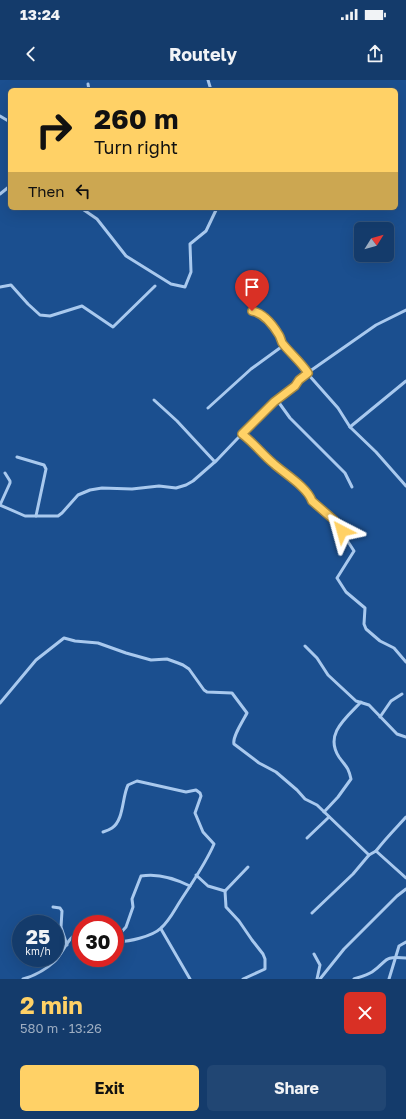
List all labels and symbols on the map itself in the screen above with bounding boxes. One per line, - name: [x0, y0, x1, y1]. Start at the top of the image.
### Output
- north arrow: [354, 222, 394, 262]
- pin: [235, 270, 269, 311]
- position arrow: [321, 510, 363, 552]
- speed limit sign: 30: [72, 915, 124, 967]

